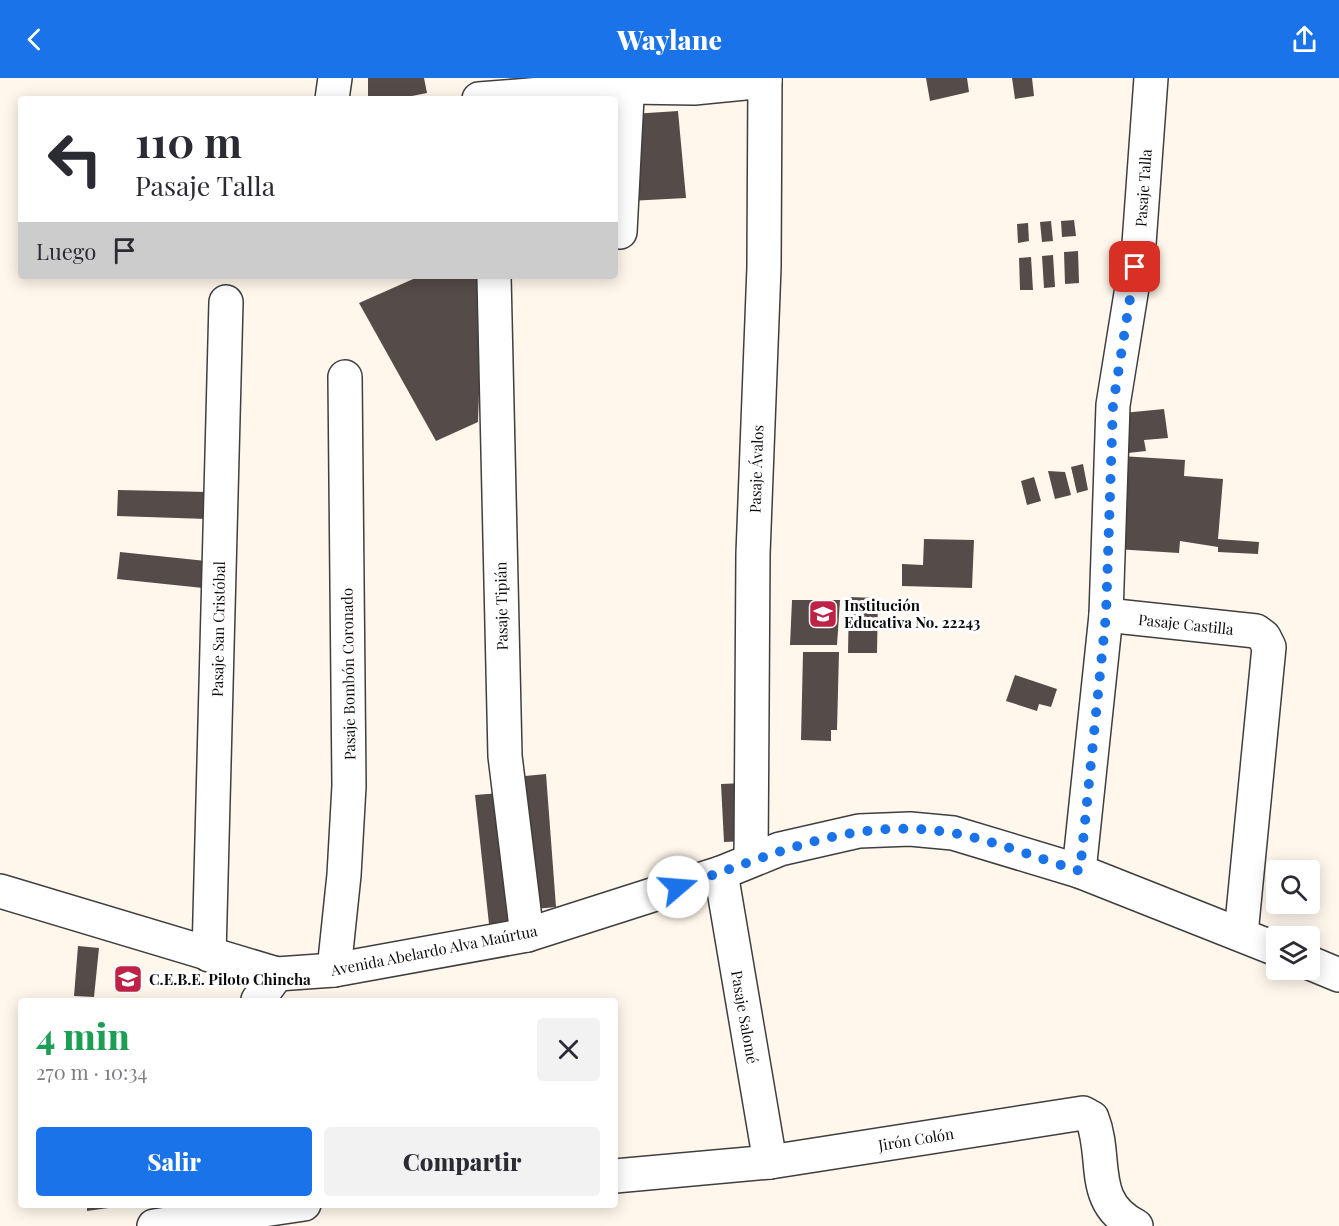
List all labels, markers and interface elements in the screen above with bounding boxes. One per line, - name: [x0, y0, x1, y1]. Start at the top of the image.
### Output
- text: Waylane: [617, 21, 722, 57]
- icon: back: [18, 23, 51, 56]
- icon: share: [1288, 23, 1321, 56]
- text: 110 m: [135, 113, 242, 169]
- icon: left: [36, 120, 114, 198]
- street label: Pasaje Talla: [1130, 148, 1156, 228]
- text: Pasaje Talla: [135, 167, 275, 203]
- icon: arrive: [108, 234, 141, 267]
- text: Luego: [36, 236, 96, 266]
- pin: [1109, 241, 1160, 292]
- icon: arrive: [1118, 250, 1151, 283]
- street label: Pasaje Ávalos: [744, 424, 768, 514]
- street label: Pasaje San Cristóbal: [207, 561, 229, 697]
- street label: Pasaje Tipián: [490, 562, 512, 650]
- street label: Pasaje Bombón Coronado: [336, 588, 360, 760]
- place label: Institución Educativa No. 22243: [844, 595, 980, 632]
- school or university icon: Institución Educativa No. 22243: [807, 598, 839, 630]
- street label: Pasaje Castilla: [1137, 609, 1235, 639]
- position arrow: [646, 855, 710, 919]
- map controls: [1266, 860, 1320, 980]
- button: search: [1266, 860, 1320, 914]
- street label: Avenida Abelardo Alva Maúrtua: [328, 920, 539, 980]
- button: layers: [1266, 926, 1320, 980]
- school or university icon: C.E.B.E. Piloto Chincha: [112, 963, 144, 995]
- place label: C.E.B.E. Piloto Chincha: [149, 969, 311, 989]
- street label: Pasaje Salomé: [727, 969, 763, 1065]
- text: 4 min: [36, 1011, 130, 1059]
- button: close: [537, 1018, 600, 1081]
- text: 270 m · 10:34: [36, 1058, 147, 1085]
- street label: Jirón Colón: [876, 1123, 955, 1155]
- button: Salir: [36, 1127, 312, 1196]
- button: Compartir: [324, 1127, 600, 1196]

